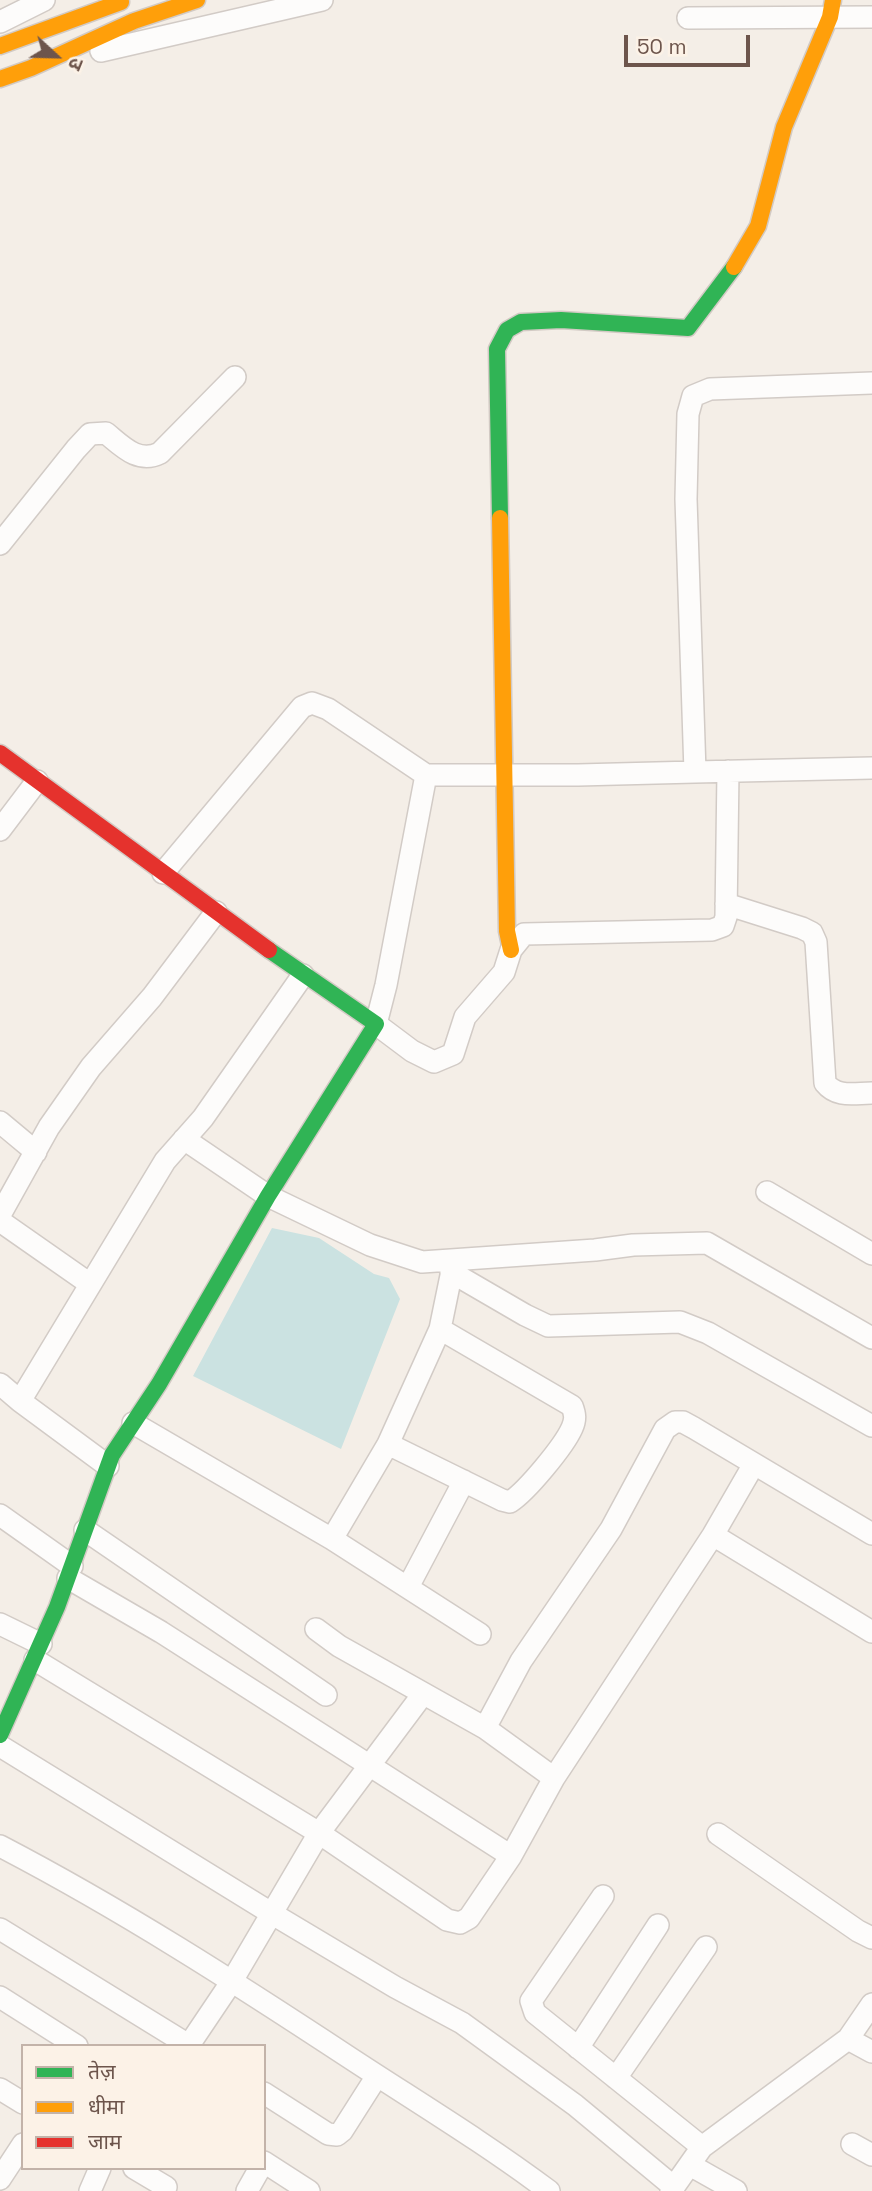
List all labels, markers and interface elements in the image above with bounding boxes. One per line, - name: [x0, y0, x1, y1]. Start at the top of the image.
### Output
- north arrow: [21, 21, 91, 91]
- scale bar: [627, 21, 753, 65]
- text: 50 m: [637, 33, 687, 60]
- text: उ: [62, 54, 90, 74]
- legend: [21, 2044, 266, 2170]
- text: तेज़: [88, 2058, 116, 2085]
- text: धीमा: [88, 2093, 124, 2120]
- text: जाम: [88, 2128, 122, 2155]

